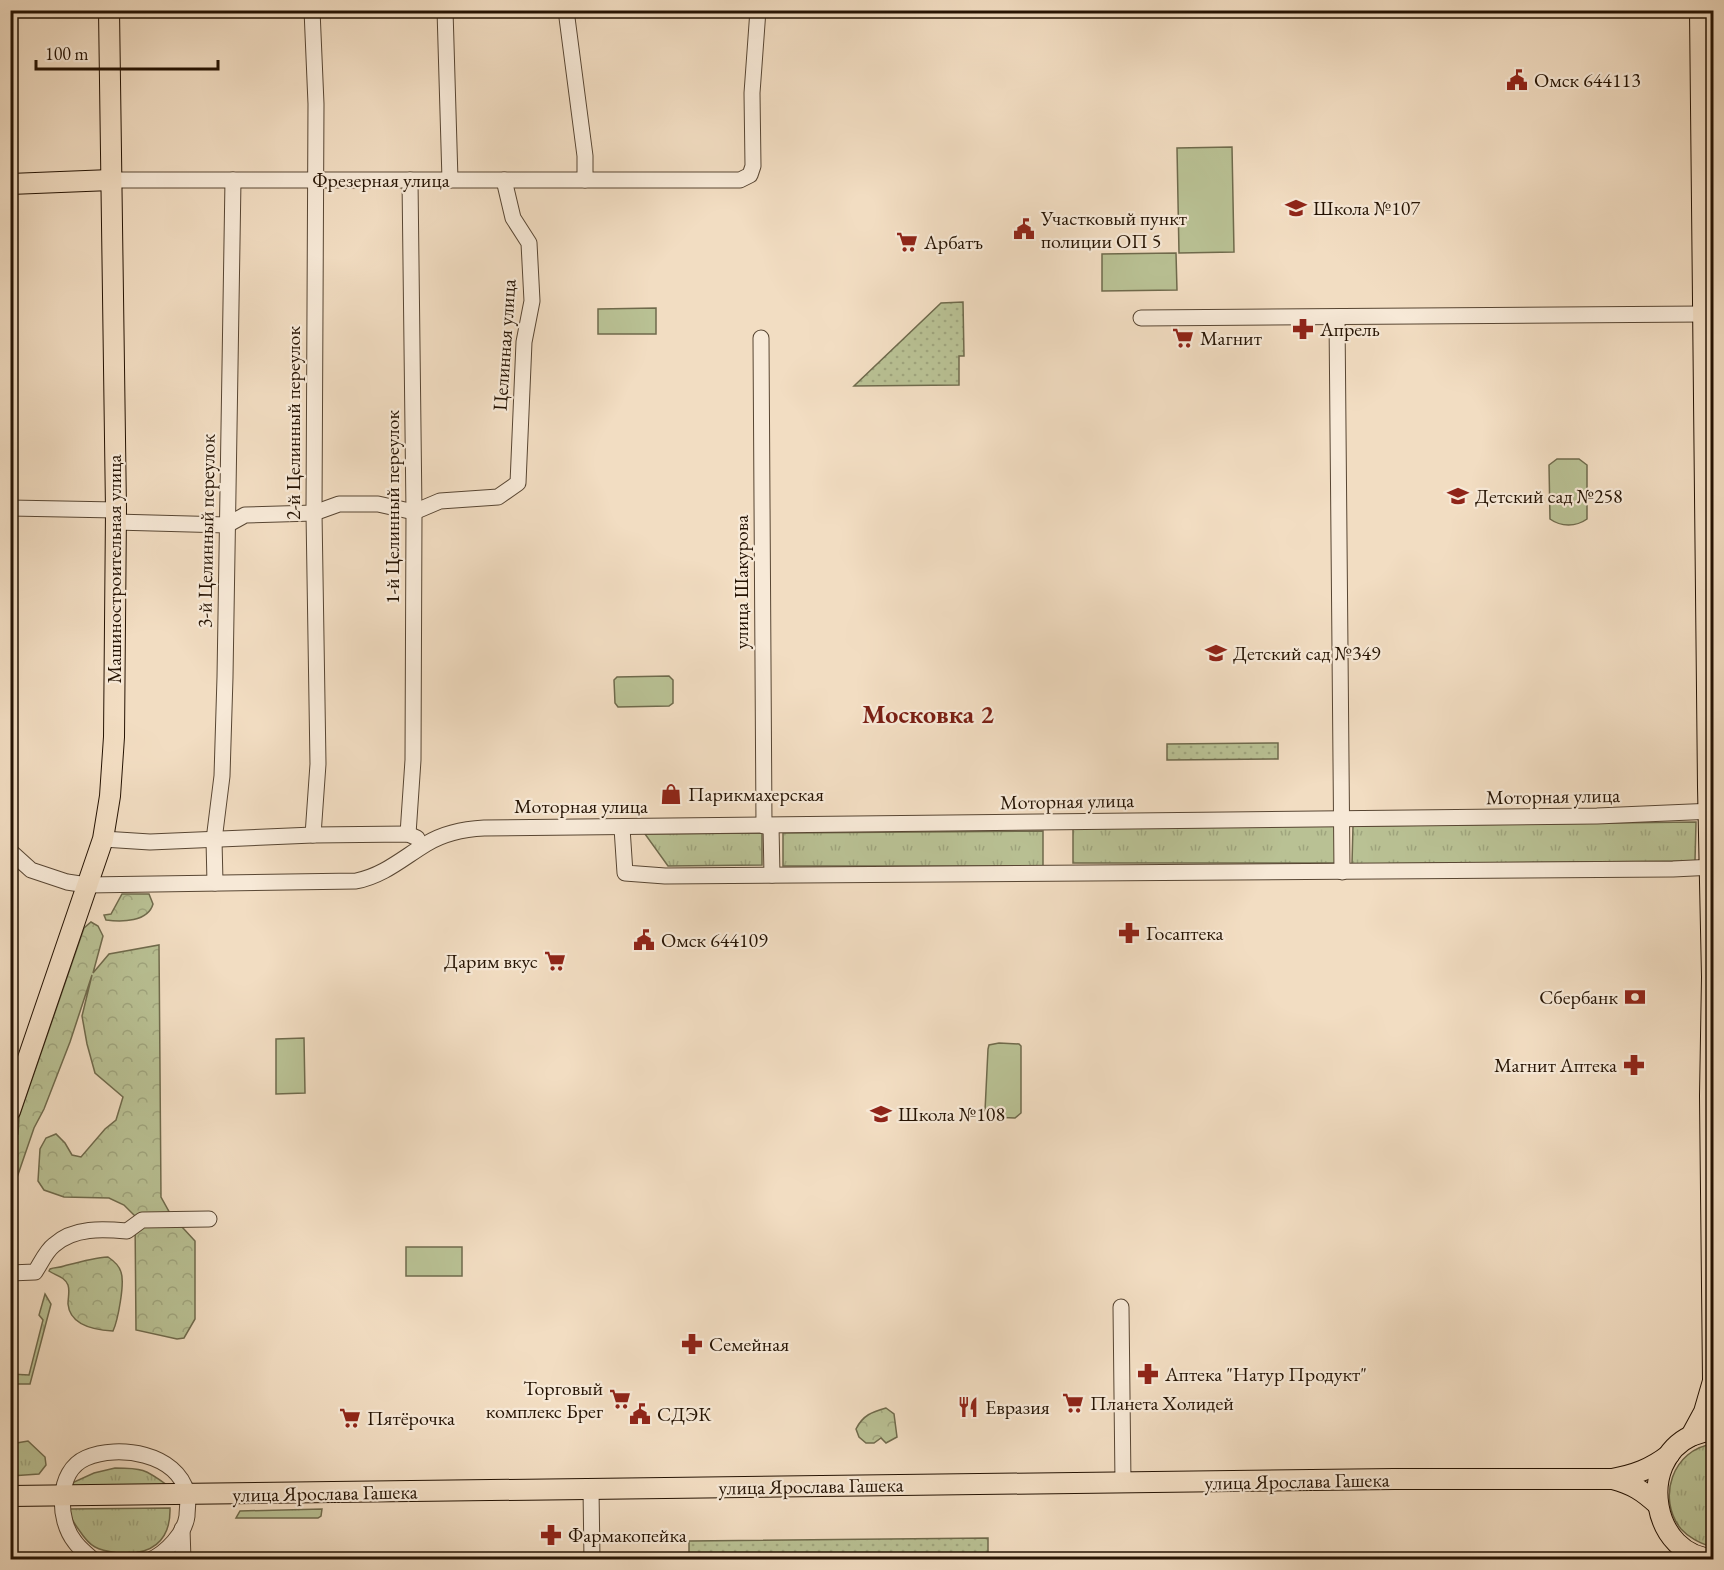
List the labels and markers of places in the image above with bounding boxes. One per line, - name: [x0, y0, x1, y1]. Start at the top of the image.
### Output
- place label: Омск 644113: [1534, 67, 1641, 93]
- public building icon: Омск 644113: [1505, 68, 1529, 92]
- place label: Школа №107: [1313, 195, 1420, 221]
- school or university icon: Школа №107: [1284, 196, 1308, 220]
- place label: Участковый пункт полиции ОП 5: [1040, 205, 1187, 254]
- public building icon: Участковый пункт полиции ОП 5: [1012, 217, 1036, 241]
- place label: Арбатъ: [923, 229, 983, 255]
- supermarket icon: Арбатъ: [895, 230, 919, 254]
- place label: Апрель: [1319, 316, 1380, 342]
- pharmacy icon: Апрель: [1291, 317, 1315, 341]
- place label: Магнит: [1200, 325, 1262, 351]
- supermarket icon: Магнит: [1171, 326, 1195, 350]
- place label: Детский сад №258: [1475, 483, 1623, 509]
- school or university icon: Детский сад №258: [1446, 484, 1470, 508]
- place label: Детский сад №349: [1233, 640, 1381, 666]
- school or university icon: Детский сад №349: [1204, 641, 1228, 665]
- place label: Парикмахерская: [688, 781, 824, 807]
- shop icon: Парикмахерская: [659, 782, 683, 806]
- place label: Госаптека: [1146, 920, 1224, 946]
- pharmacy icon: Госаптека: [1117, 921, 1141, 945]
- place label: Омск 644109: [661, 927, 768, 953]
- public building icon: Омск 644109: [632, 928, 656, 952]
- place label: Дарим вкус: [444, 948, 538, 974]
- supermarket icon: Дарим вкус: [543, 949, 567, 973]
- place label: Сбербанк: [1539, 984, 1618, 1010]
- bank icon: Сбербанк: [1623, 985, 1647, 1009]
- place label: Магнит Аптека: [1494, 1052, 1617, 1078]
- pharmacy icon: Магнит Аптека: [1622, 1053, 1646, 1077]
- place label: Школа №108: [898, 1101, 1005, 1127]
- school or university icon: Школа №108: [869, 1102, 893, 1126]
- place label: Семейная: [709, 1331, 789, 1357]
- pharmacy icon: Семейная: [680, 1332, 704, 1356]
- place label: Аптека "Натур Продукт": [1164, 1361, 1367, 1387]
- pharmacy icon: Аптека "Натур Продукт": [1136, 1362, 1160, 1386]
- place label: Торговый комплекс Брег: [486, 1375, 603, 1424]
- supermarket icon: Торговый комплекс Брег: [608, 1387, 632, 1411]
- place label: Планета Холидей: [1090, 1390, 1234, 1416]
- supermarket icon: Планета Холидей: [1061, 1391, 1085, 1415]
- place label: Евразия: [985, 1394, 1050, 1420]
- restaurant icon: Евразия: [956, 1395, 980, 1419]
- place label: СДЭК: [657, 1401, 712, 1427]
- public building icon: СДЭК: [628, 1402, 652, 1426]
- place label: Пятёрочка: [367, 1405, 455, 1431]
- supermarket icon: Пятёрочка: [338, 1406, 362, 1430]
- place label: Фармакопейка: [568, 1522, 687, 1548]
- pharmacy icon: Фармакопейка: [539, 1523, 563, 1547]

